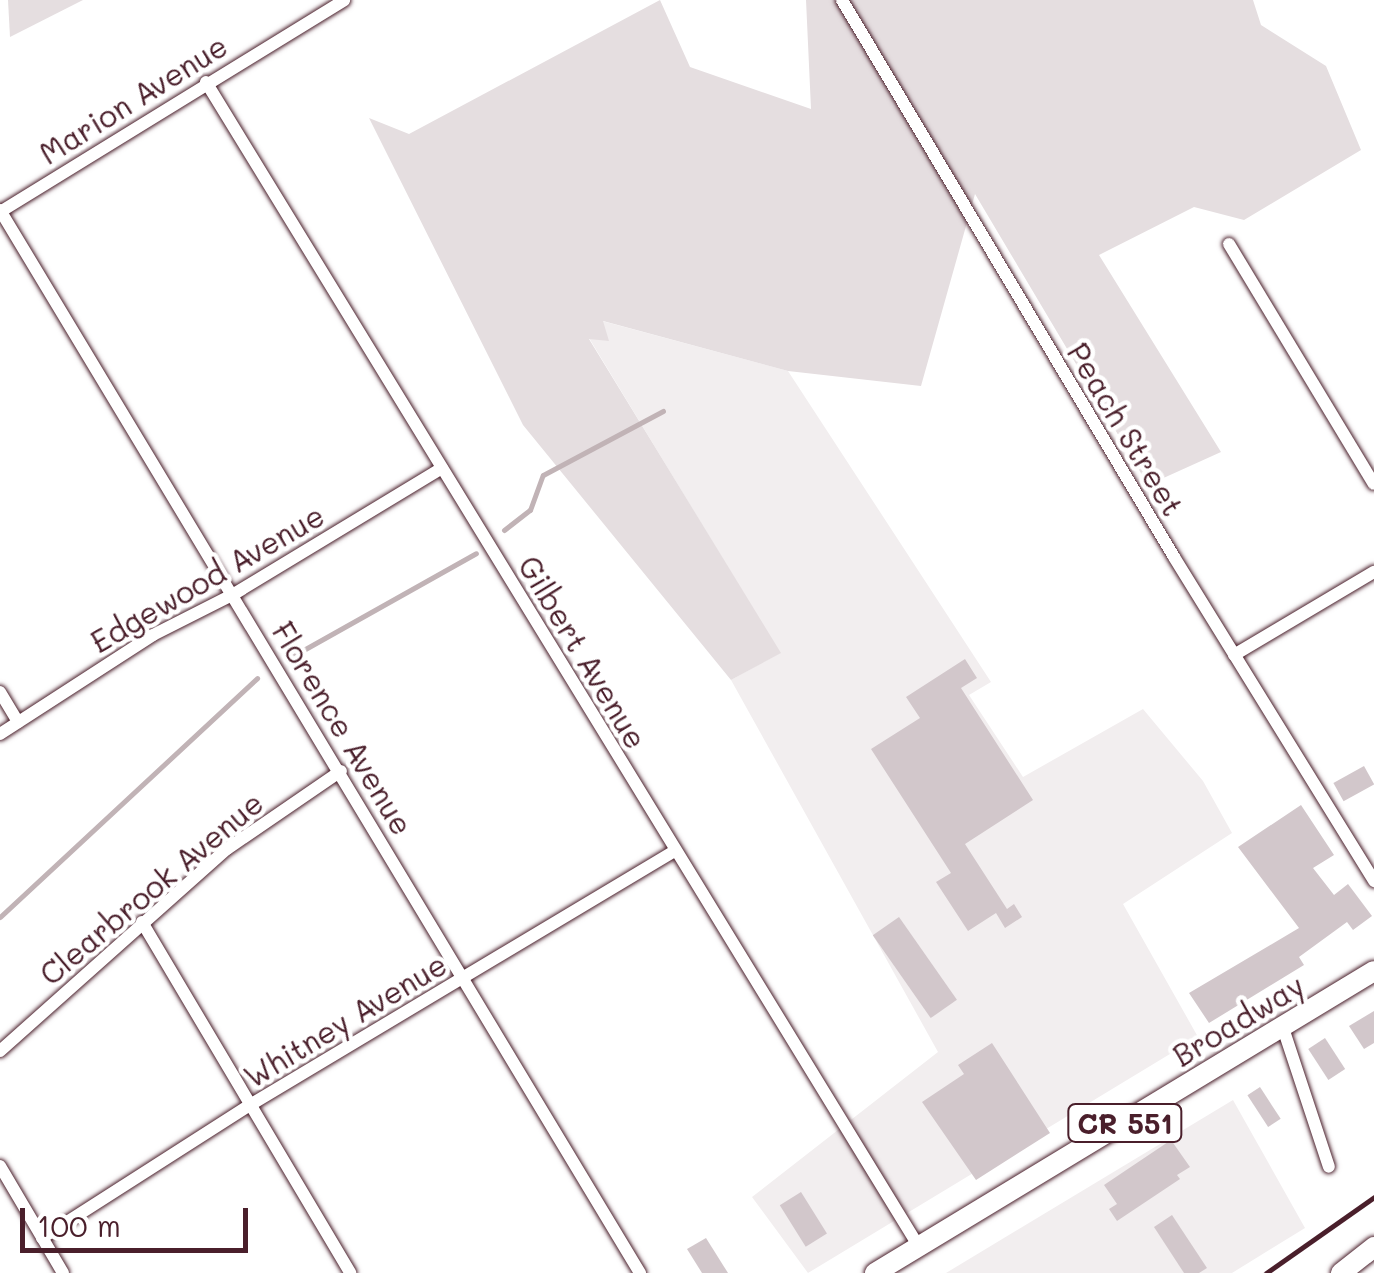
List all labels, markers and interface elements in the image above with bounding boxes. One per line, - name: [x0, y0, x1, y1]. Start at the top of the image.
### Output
- street label: Marion Avenue: [32, 27, 234, 171]
- street label: Peach Street: [1060, 336, 1192, 522]
- street label: Edgewood Avenue: [84, 497, 330, 659]
- street label: Gilbert Avenue: [511, 549, 655, 755]
- street label: Florence Avenue: [265, 615, 421, 841]
- street label: Clearbrook Avenue: [32, 784, 270, 992]
- street label: Whitney Avenue: [237, 945, 453, 1095]
- street label: Broadway: [1166, 967, 1310, 1073]
- road number: CR 551: [1065, 1100, 1185, 1146]
- scale bar: [25, 1188, 252, 1250]
- text: 100 m: [37, 1205, 121, 1245]

